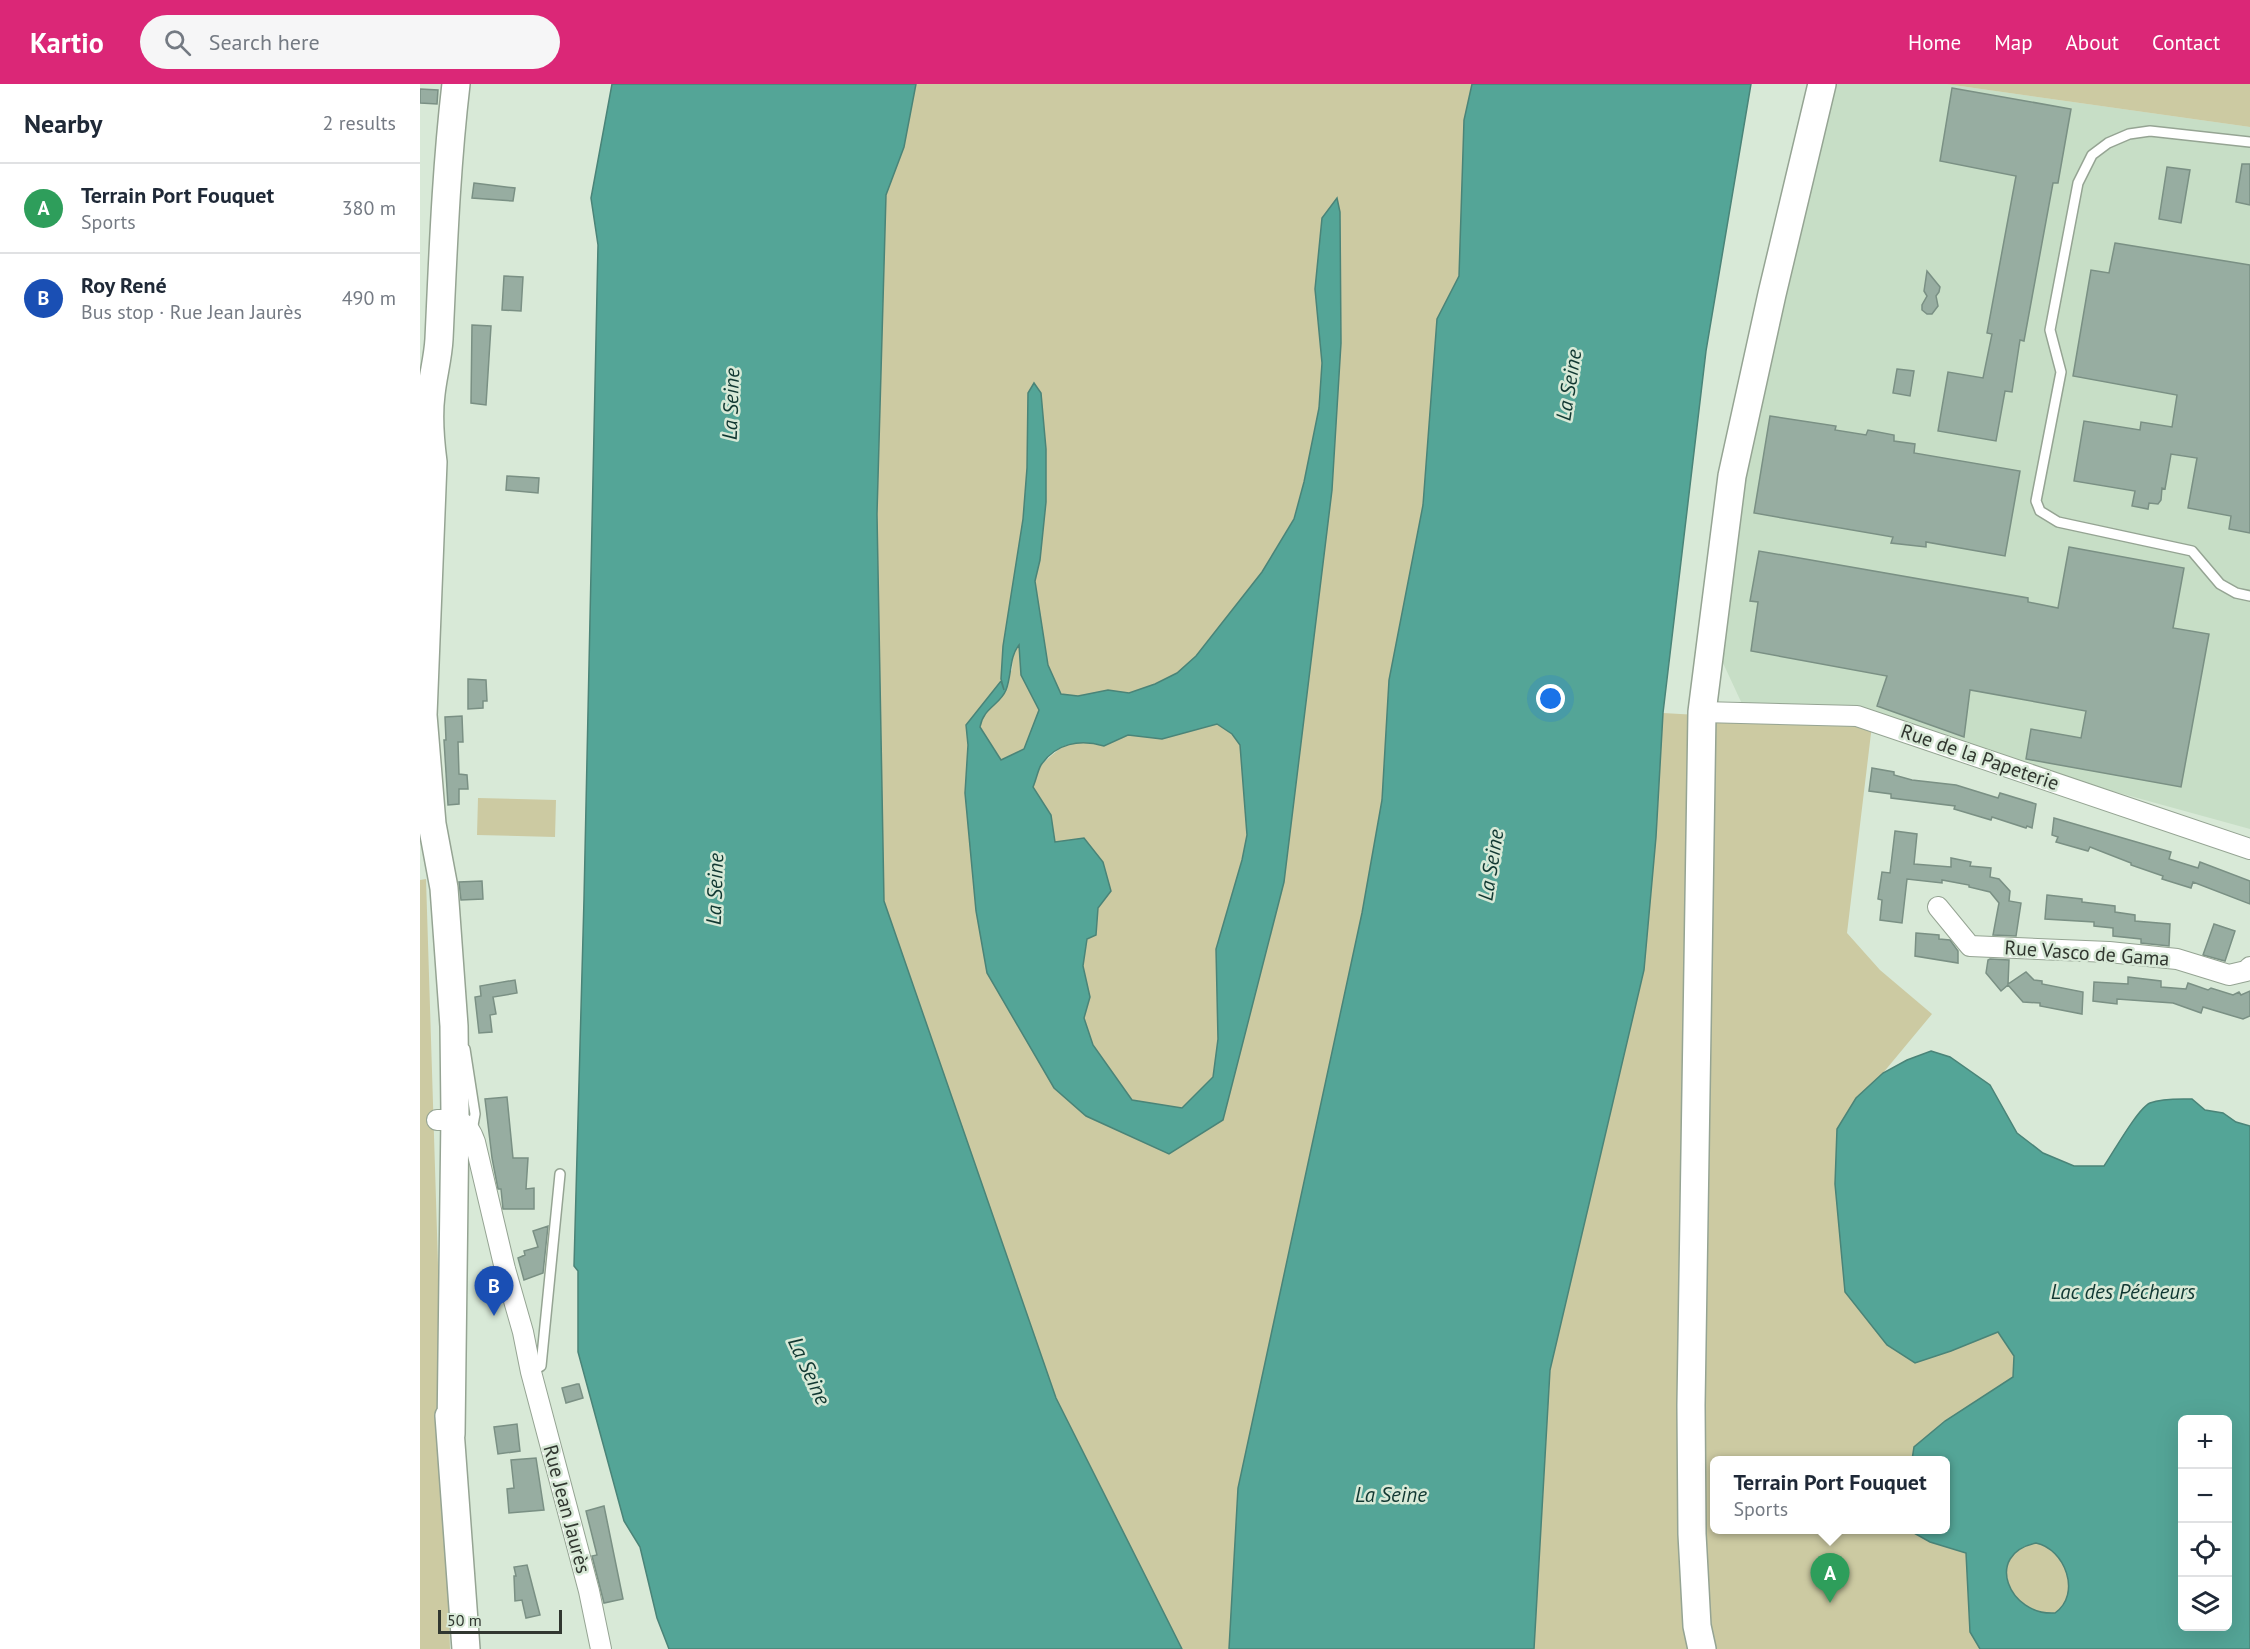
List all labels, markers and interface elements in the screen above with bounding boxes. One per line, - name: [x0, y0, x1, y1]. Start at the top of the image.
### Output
- search box: [140, 15, 560, 69]
- text: Kartio: [30, 24, 104, 61]
- icon: search: [161, 26, 194, 59]
- text: Search here: [209, 28, 320, 56]
- text: Home: [1908, 29, 1961, 56]
- text: Map: [1994, 29, 2033, 56]
- text: About: [2066, 29, 2119, 56]
- text: Contact: [2152, 29, 2220, 56]
- text: Nearby: [24, 107, 102, 140]
- text: 2 results: [323, 110, 396, 136]
- text: Terrain Port Fouquet: [81, 181, 274, 209]
- text: A: [37, 195, 50, 221]
- text: 380 m: [342, 195, 396, 221]
- text: Sports: [81, 209, 136, 235]
- text: Roy René: [81, 271, 167, 299]
- text: B: [38, 285, 49, 311]
- text: 490 m: [342, 285, 396, 311]
- text: Bus stop · Rue Jean Jaurès: [81, 299, 302, 325]
- water label: La Seine: [1550, 347, 1588, 423]
- water label: La Seine: [716, 367, 745, 440]
- your location: [1536, 684, 1565, 713]
- street label: Rue de la Papeterie: [1897, 718, 2063, 796]
- water label: La Seine: [1472, 827, 1510, 903]
- water label: La Seine: [700, 852, 729, 925]
- street label: Rue Vasco de Gama: [2004, 934, 2170, 972]
- pin: B: [474, 1266, 514, 1316]
- water label: Lac des Pécheurs: [2051, 1278, 2196, 1305]
- water label: La Seine: [782, 1332, 837, 1409]
- map controls: [2178, 1415, 2232, 1631]
- button: +: [2178, 1415, 2232, 1469]
- street label: Rue Jean Jaurès: [537, 1442, 597, 1576]
- popup: [1710, 1456, 1950, 1534]
- text: Terrain Port Fouquet: [1733, 1468, 1927, 1496]
- button: −: [2178, 1469, 2232, 1523]
- water label: La Seine: [1355, 1481, 1427, 1508]
- text: Sports: [1733, 1496, 1788, 1522]
- button: locate: [2178, 1523, 2232, 1577]
- pin: A: [1810, 1554, 1850, 1603]
- button: layers: [2178, 1577, 2232, 1631]
- scale bar: [438, 1607, 562, 1634]
- text: 50 m: [447, 1610, 482, 1630]

